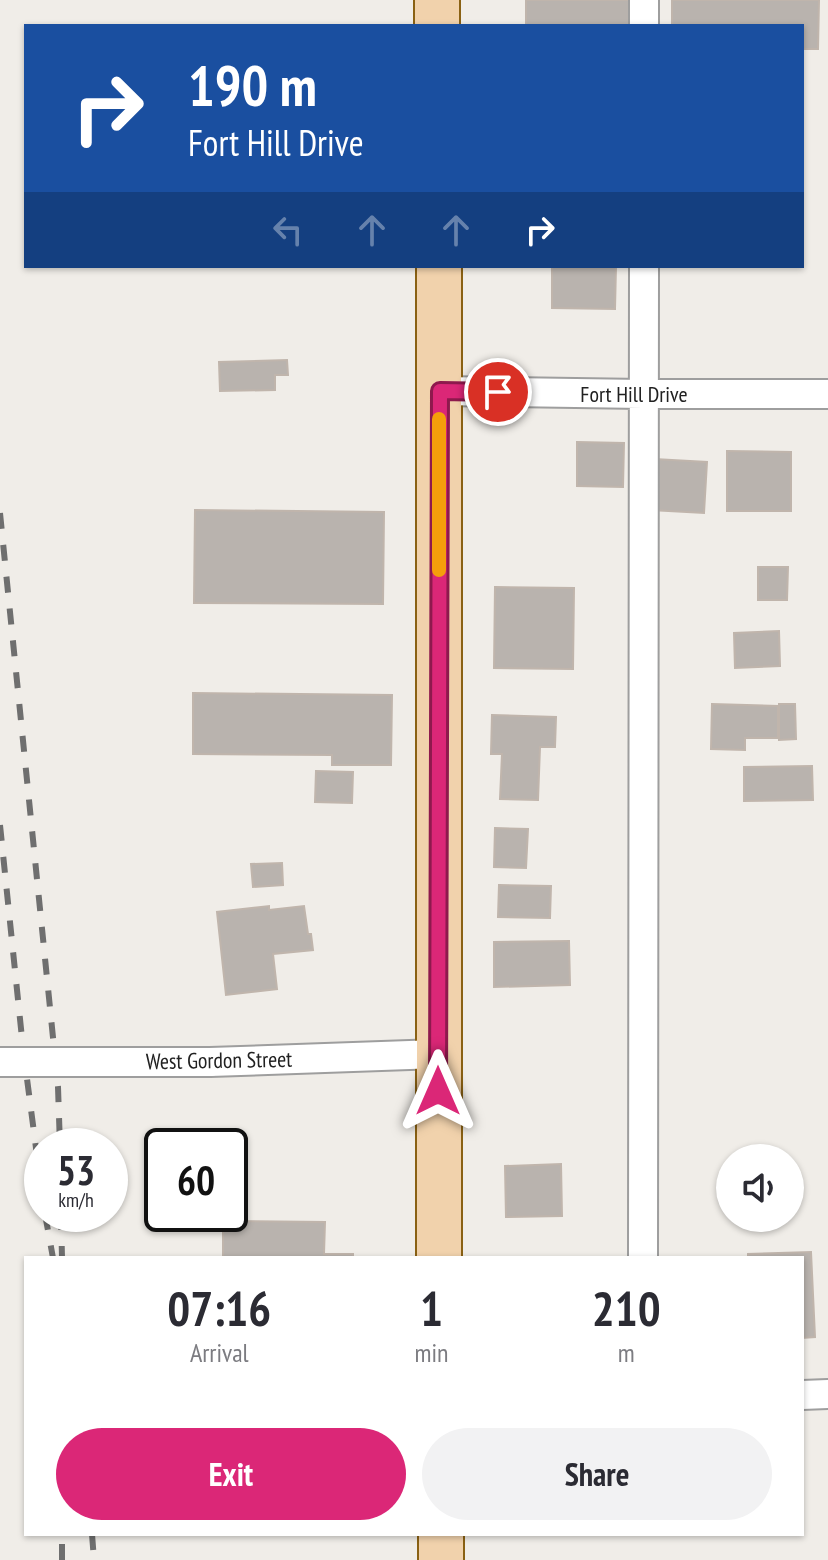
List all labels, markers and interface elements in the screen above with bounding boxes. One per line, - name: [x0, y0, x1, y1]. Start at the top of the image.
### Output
- text: 190 m: [188, 49, 317, 121]
- icon: right: [56, 56, 160, 160]
- text: Fort Hill Drive: [188, 119, 364, 166]
- icon: left: [266, 208, 310, 252]
- icon: ahead: [350, 208, 394, 252]
- icon: ahead: [434, 208, 478, 252]
- icon: right: [518, 208, 562, 252]
- pin: [464, 358, 532, 426]
- icon: arrive: [476, 370, 520, 414]
- street label: Fort Hill Drive: [580, 380, 688, 408]
- street label: West Gordon Street: [146, 1045, 292, 1075]
- position arrow: [396, 1049, 480, 1133]
- speed limit sign: 60: [144, 1128, 248, 1232]
- text: 53: [57, 1144, 95, 1196]
- map controls: [716, 1144, 804, 1232]
- button: sound: [716, 1144, 804, 1232]
- text: km/h: [58, 1187, 94, 1213]
- text: 07:16: [167, 1277, 271, 1339]
- text: 1: [420, 1277, 443, 1339]
- text: 210: [592, 1277, 661, 1339]
- text: Arrival: [190, 1336, 249, 1369]
- text: min: [414, 1336, 448, 1369]
- text: m: [618, 1336, 635, 1369]
- button: Exit: [56, 1428, 406, 1520]
- button: Share: [422, 1428, 772, 1520]

